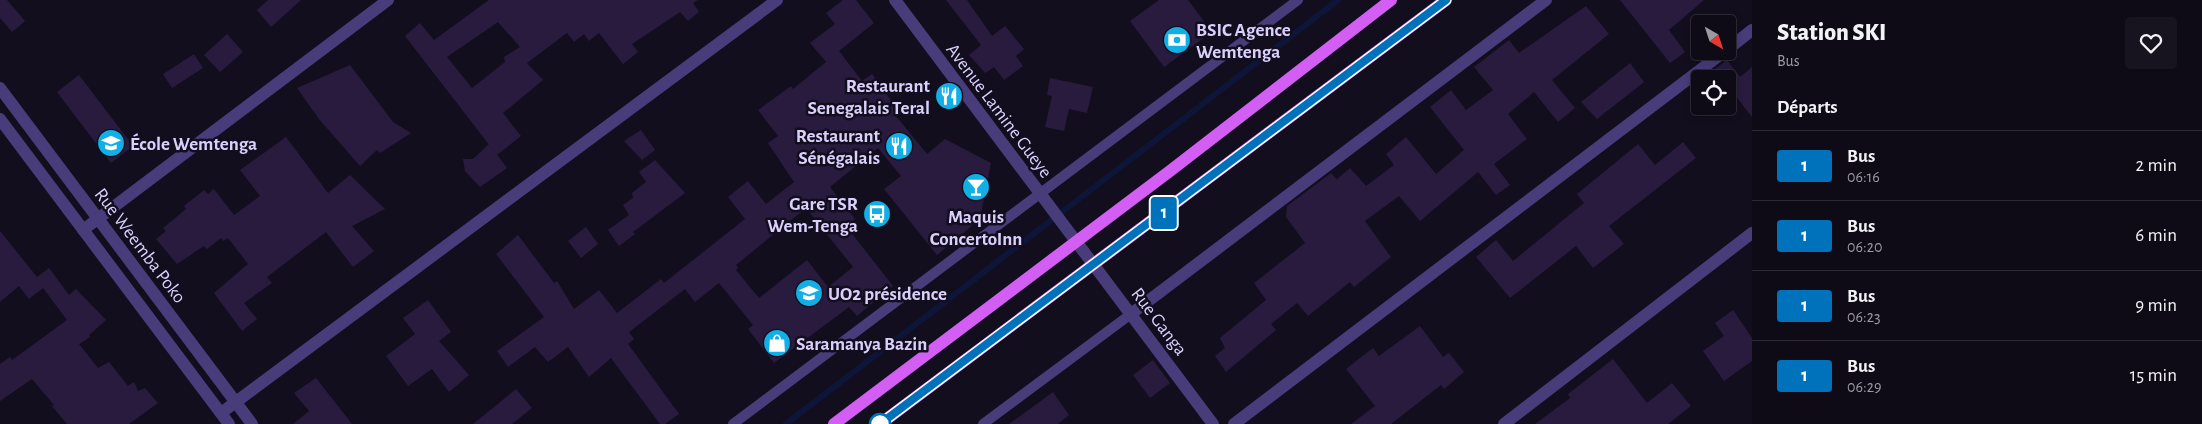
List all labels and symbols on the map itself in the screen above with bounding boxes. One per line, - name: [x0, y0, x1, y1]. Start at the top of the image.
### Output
- north arrow: [1691, 15, 1736, 60]
- place label: BSIC Agence Wemtenga: [1196, 21, 1291, 62]
- bank icon: BSIC Agence Wemtenga: [1162, 25, 1192, 55]
- street label: Avenue Lamine Gueye: [942, 40, 1055, 182]
- place label: Restaurant Senegalais Teral: [807, 77, 931, 118]
- restaurant icon: Restaurant Senegalais Teral: [934, 81, 964, 111]
- place label: Restaurant Sénégalais: [796, 127, 881, 168]
- school or university icon: École Wemtenga: [96, 128, 126, 158]
- restaurant icon: Restaurant Sénégalais: [884, 131, 914, 161]
- place label: École Wemtenga: [130, 133, 257, 154]
- bar icon: Maquis ConcertoInn: [961, 172, 991, 202]
- street label: Rue Weemba Poko: [91, 185, 189, 307]
- place label: Gare TSR Wem-Tenga: [767, 195, 858, 236]
- line badge: 1: [1148, 197, 1180, 229]
- bus stop icon: Gare TSR Wem-Tenga: [862, 199, 892, 229]
- place label: Maquis ConcertoInn: [930, 208, 1022, 249]
- school or university icon: UO2 présidence: [794, 278, 824, 308]
- place label: UO2 présidence: [828, 285, 947, 304]
- street label: Rue Ganga: [1127, 285, 1190, 359]
- shop icon: Saramanya Bazin: [762, 328, 792, 358]
- place label: Saramanya Bazin: [796, 335, 927, 354]
- unlabelled marker: [869, 413, 891, 424]

